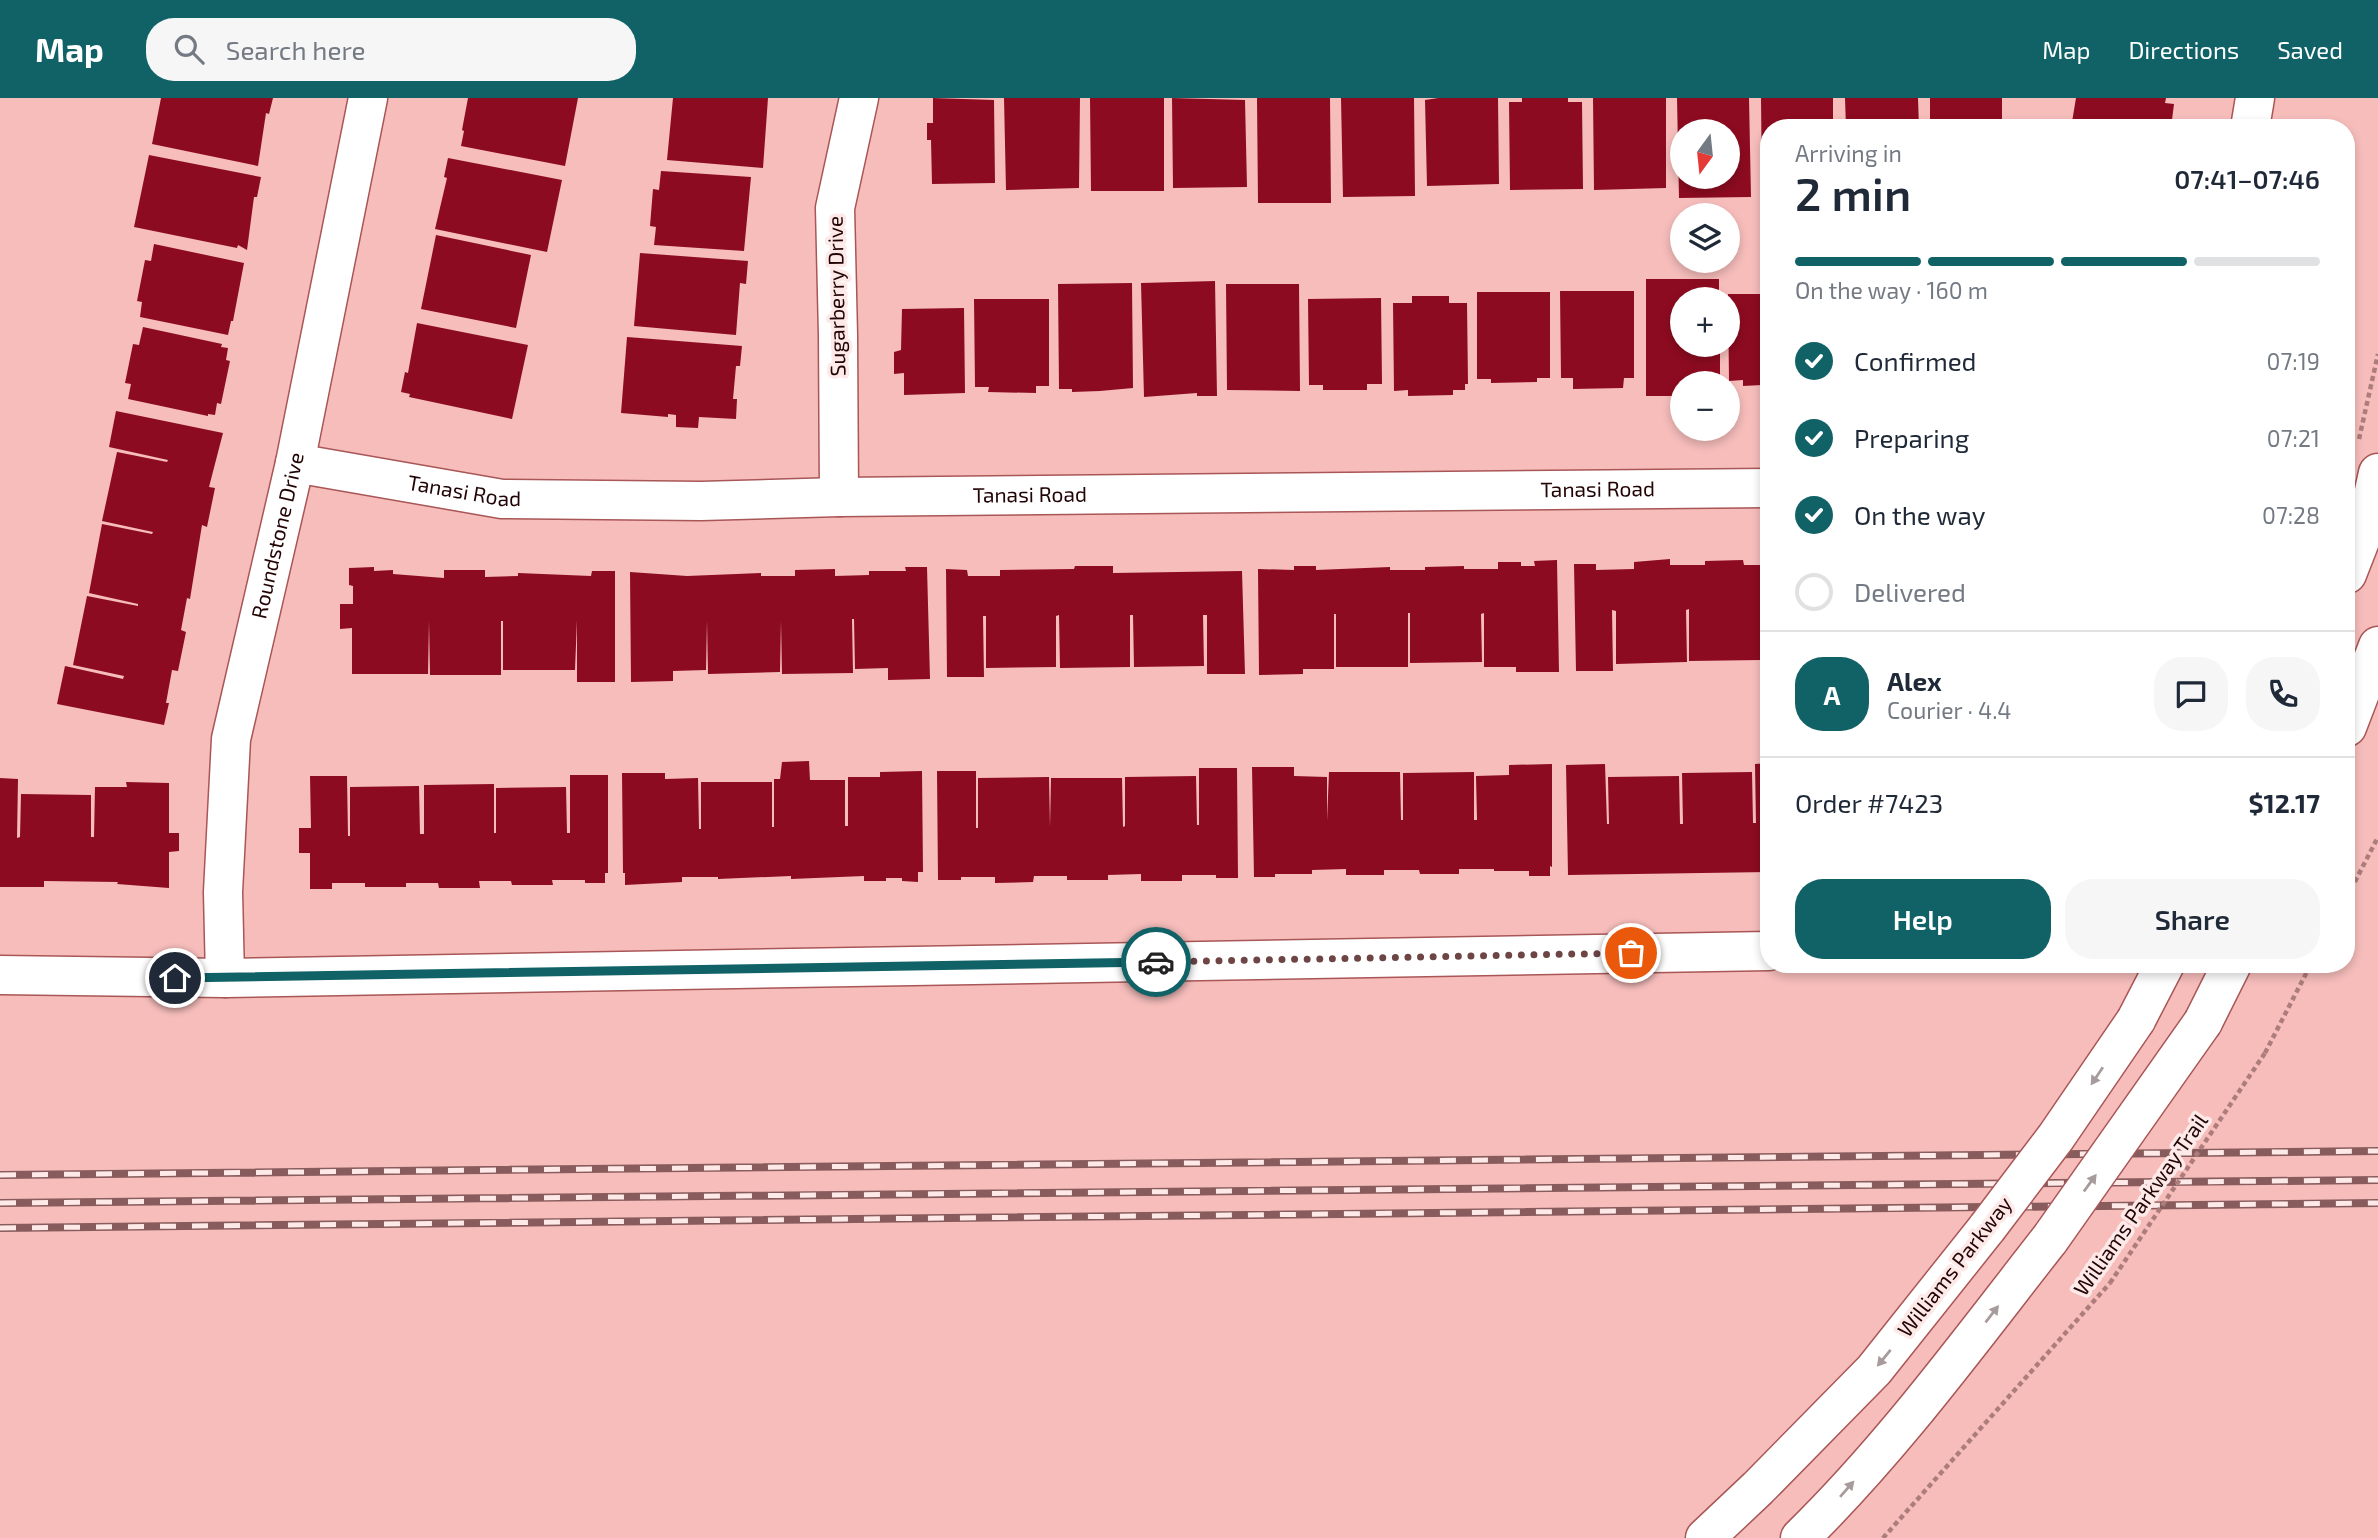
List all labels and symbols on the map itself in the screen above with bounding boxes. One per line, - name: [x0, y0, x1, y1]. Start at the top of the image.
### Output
- north arrow: [1670, 119, 1740, 189]
- street label: Sugarberry Drive: [822, 216, 849, 377]
- street label: Roundstone Drive: [245, 450, 308, 621]
- street label: Tanasi Road: [406, 469, 521, 510]
- street label: Tanasi Road: [1540, 475, 1655, 501]
- street label: Tanasi Road: [972, 481, 1087, 507]
- pin: [1601, 923, 1661, 983]
- courier: [1121, 927, 1191, 997]
- pin: [145, 948, 205, 1008]
- one-way arrow: [2090, 1067, 2104, 1085]
- street label: Williams Parkway Trail: [2068, 1108, 2212, 1300]
- one-way arrow: [2083, 1174, 2097, 1192]
- street label: Williams Parkway: [1891, 1191, 2016, 1341]
- one-way arrow: [1984, 1305, 1999, 1323]
- one-way arrow: [1876, 1349, 1891, 1367]
- one-way arrow: [1839, 1481, 1855, 1498]

